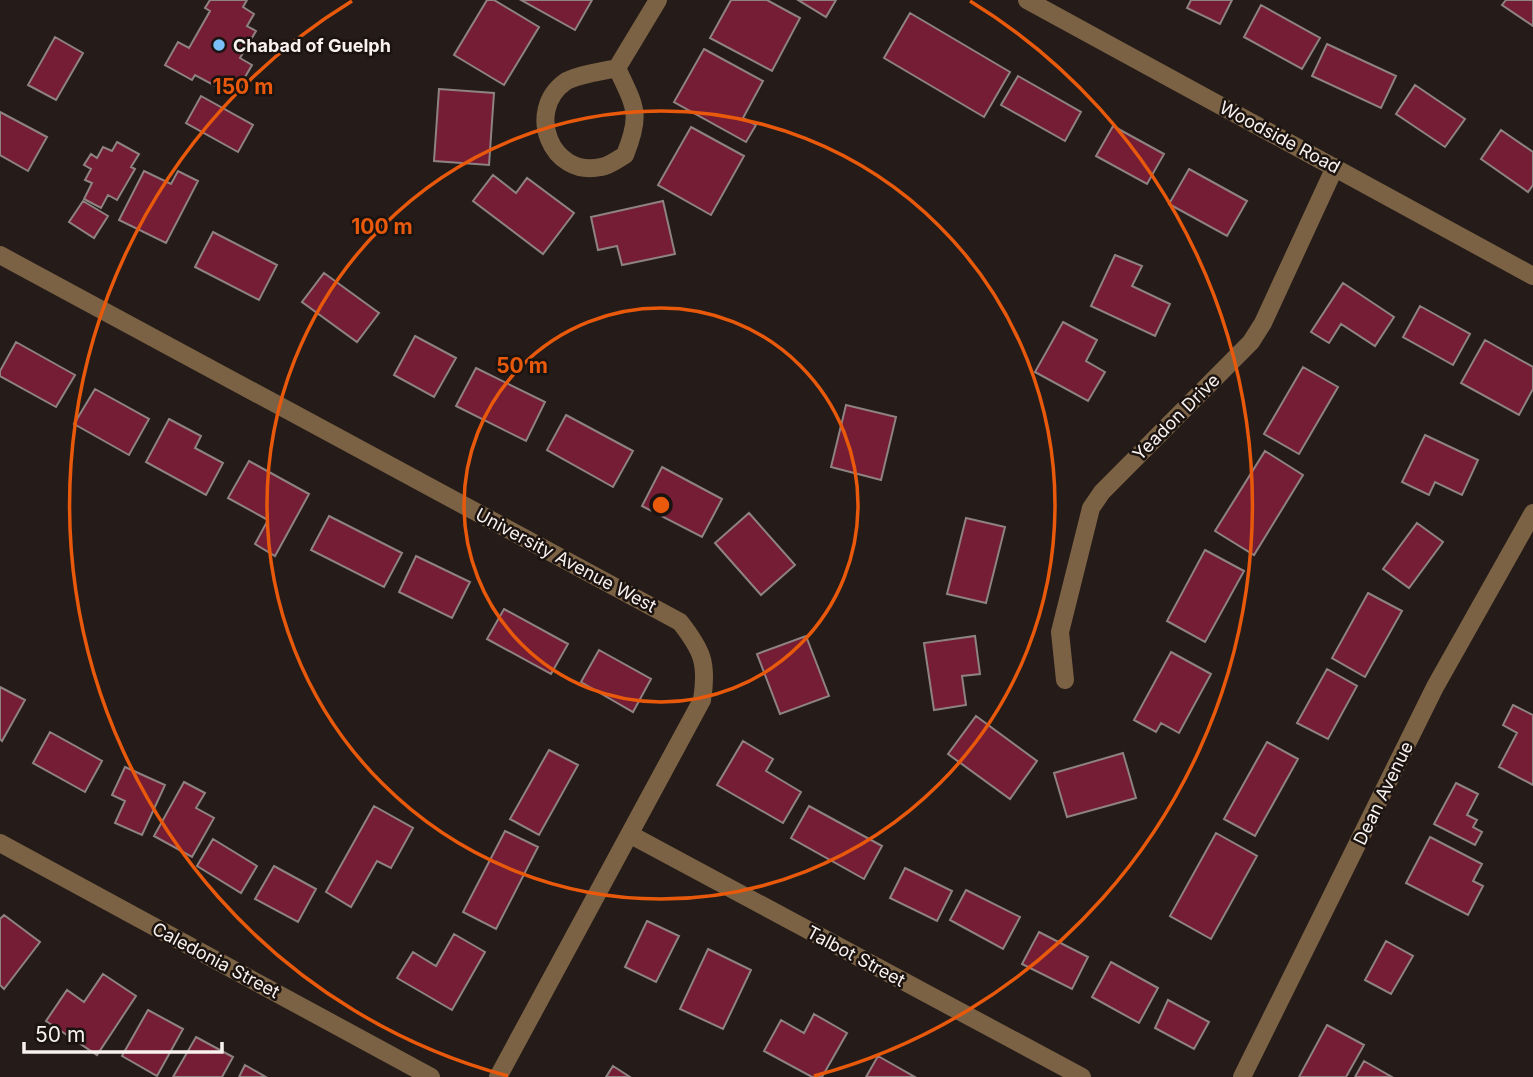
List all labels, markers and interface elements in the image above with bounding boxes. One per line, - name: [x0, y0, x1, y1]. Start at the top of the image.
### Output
- place label: Chabad of Guelph: [233, 35, 391, 56]
- marker: Chabad of Guelph: [211, 37, 227, 53]
- text: 150 m: [213, 74, 273, 99]
- street label: Woodside Road: [1216, 96, 1344, 178]
- text: 100 m: [351, 214, 413, 239]
- text: 50 m: [496, 353, 548, 378]
- street label: Yeadon Drive: [1128, 369, 1224, 465]
- centre of rings: [649, 493, 673, 517]
- street label: University Avenue West: [472, 503, 660, 617]
- street label: Dean Avenue: [1349, 738, 1417, 848]
- street label: Caledonia Street: [149, 918, 283, 1002]
- street label: Talbot Street: [803, 921, 909, 991]
- scale bar: [24, 1010, 222, 1054]
- text: 50 m: [35, 1022, 85, 1047]

